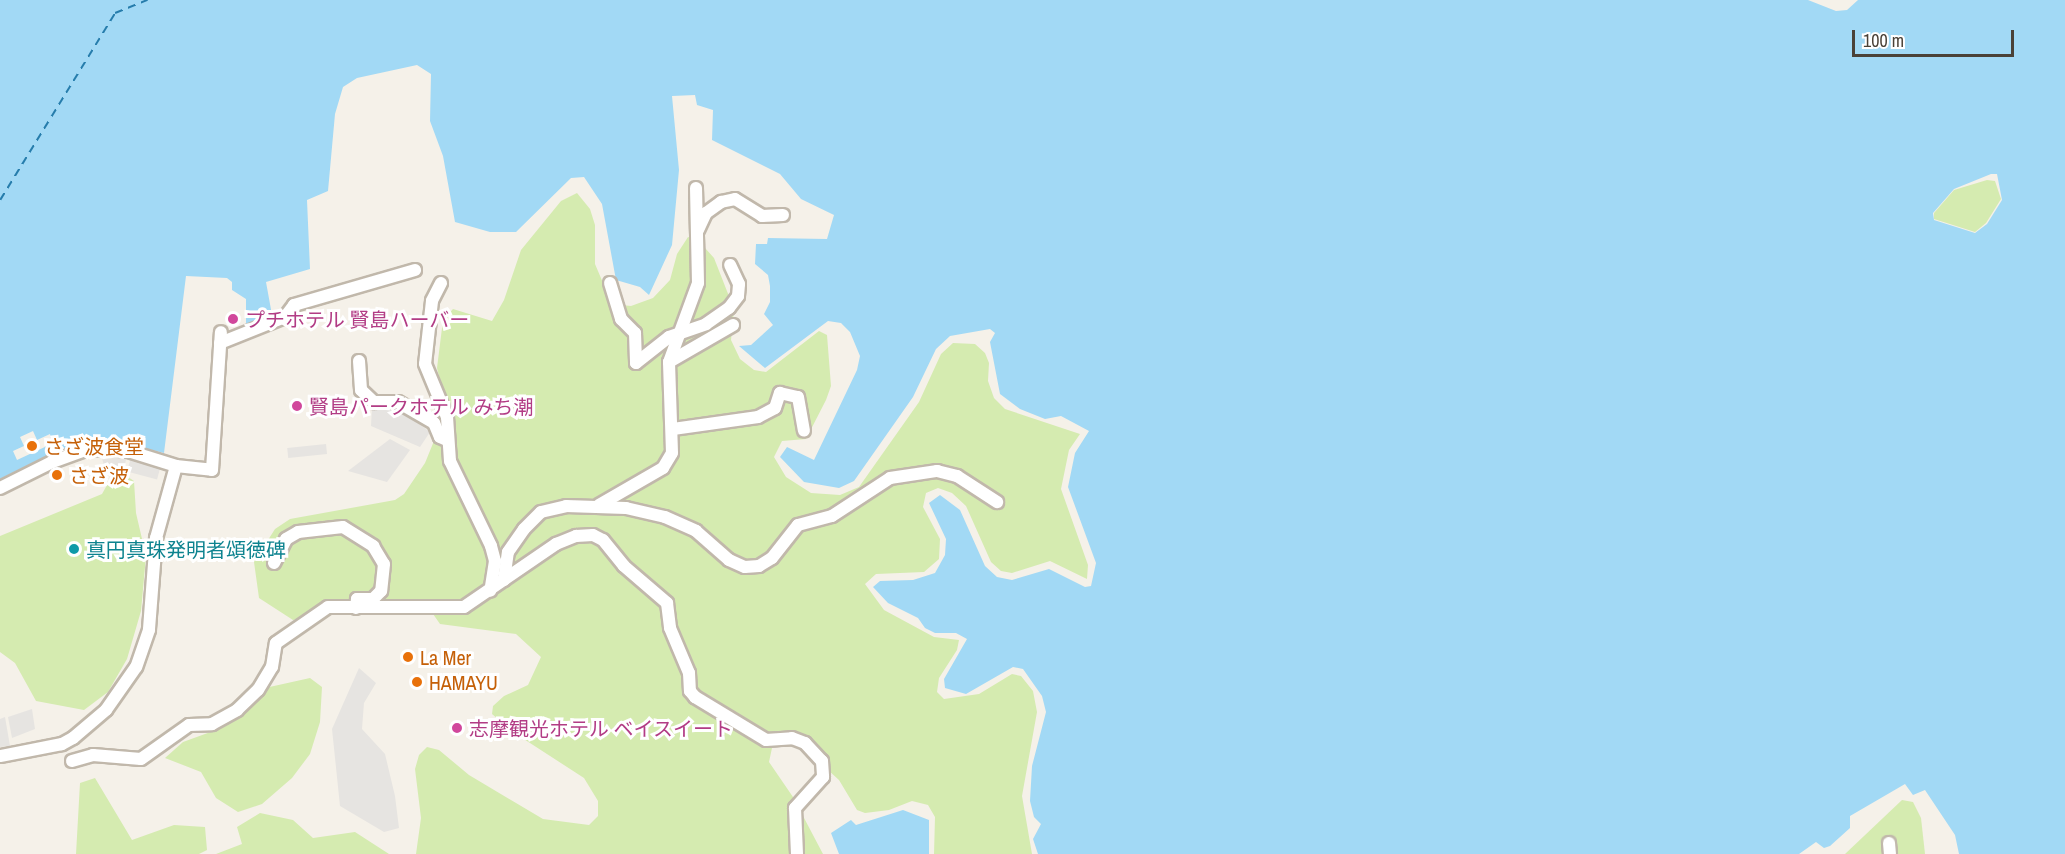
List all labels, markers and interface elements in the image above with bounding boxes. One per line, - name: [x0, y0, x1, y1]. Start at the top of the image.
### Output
- scale bar: [1855, 18, 2017, 56]
- text: 100 m: [1863, 28, 1904, 53]
- place label: プチホテル 賢島ハーバー: [245, 307, 470, 331]
- marker: プチホテル 賢島ハーバー: [226, 312, 240, 326]
- place label: 賢島パークホテル みち潮: [309, 394, 534, 418]
- marker: 賢島パークホテル みち潮: [290, 399, 304, 413]
- place label: さざ波食堂: [44, 434, 144, 458]
- marker: さざ波食堂: [25, 439, 39, 453]
- place label: さざ波: [69, 463, 129, 487]
- marker: さざ波: [50, 468, 64, 482]
- place label: 真円真珠発明者頌徳碑: [86, 537, 286, 561]
- marker: 真円真珠発明者頌徳碑: [67, 542, 81, 556]
- place label: La Mer: [420, 645, 471, 669]
- marker: La Mer: [401, 650, 415, 664]
- place label: HAMAYU: [429, 670, 498, 694]
- marker: HAMAYU: [410, 675, 424, 689]
- place label: 志摩観光ホテル ベイスイート: [469, 716, 734, 740]
- marker: 志摩観光ホテル ベイスイート: [450, 721, 464, 735]

